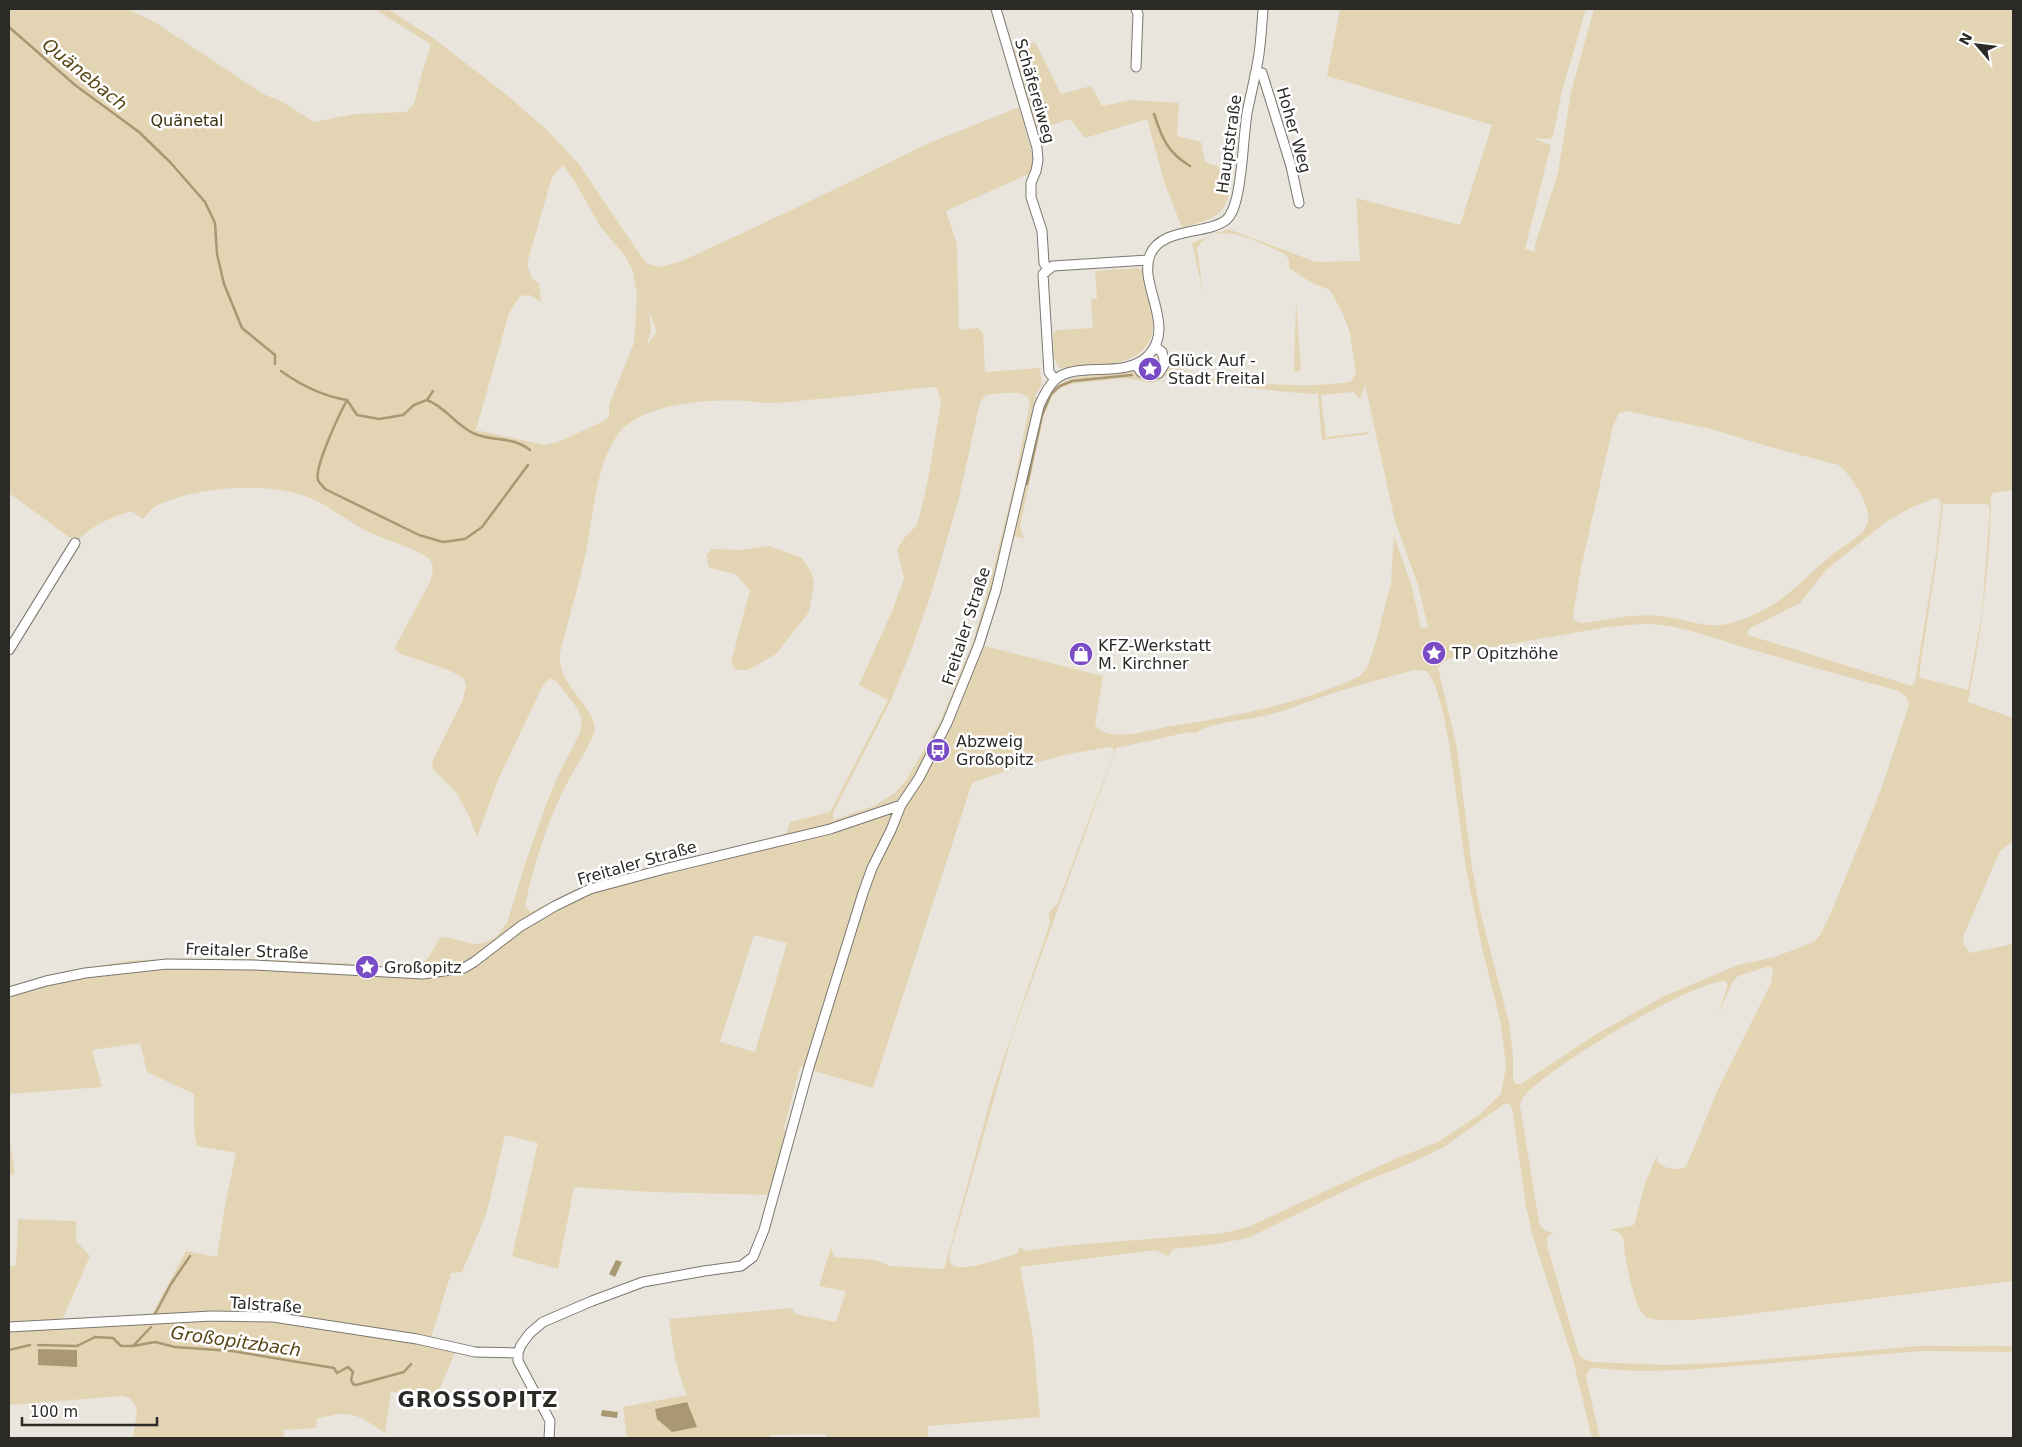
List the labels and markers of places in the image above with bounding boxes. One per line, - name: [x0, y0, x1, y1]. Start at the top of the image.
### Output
- place label: Glück Auf - Stadt Freital: [1168, 351, 1265, 388]
- place icon: Glück Auf - Stadt Freital: [1137, 356, 1163, 382]
- place label: KFZ-Werkstatt M. Kirchner: [1098, 636, 1211, 673]
- place icon: TP Opitzhöhe: [1421, 640, 1447, 666]
- shop icon: KFZ-Werkstatt M. Kirchner: [1068, 641, 1094, 667]
- place label: TP Opitzhöhe: [1451, 644, 1558, 663]
- place label: Abzweig Großopitz: [956, 732, 1034, 769]
- bus stop icon: Abzweig Großopitz: [925, 737, 951, 763]
- place icon: Großopitz: [354, 954, 380, 980]
- place label: Großopitz: [384, 958, 462, 977]

